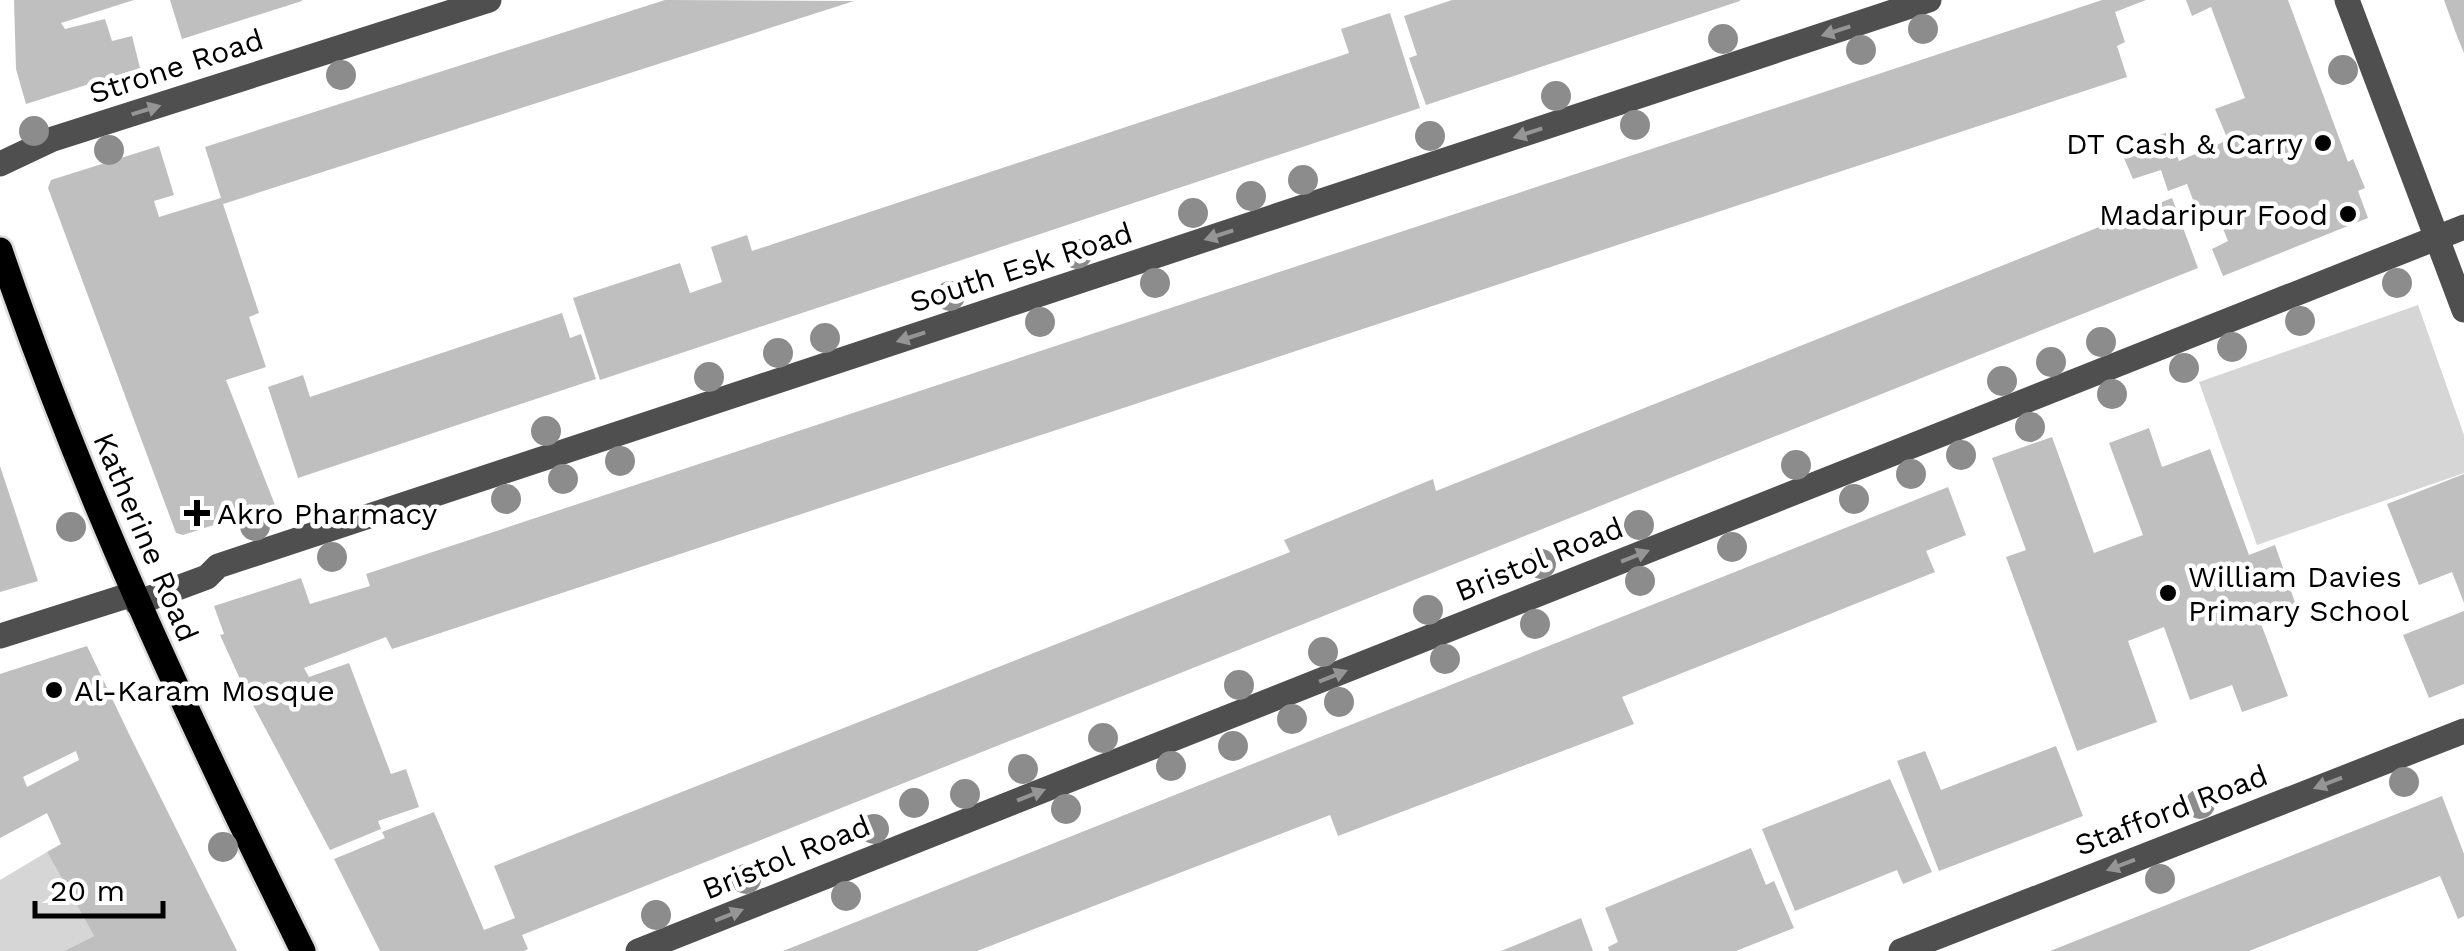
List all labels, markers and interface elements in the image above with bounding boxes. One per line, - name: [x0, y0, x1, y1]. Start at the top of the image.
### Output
- street label: Strone Road: [85, 21, 267, 111]
- one-way arrow: [1821, 24, 1851, 39]
- one-way arrow: [131, 101, 161, 116]
- one-way arrow: [1512, 126, 1542, 141]
- place label: DT Cash & Carry: [2066, 126, 2304, 161]
- marker: DT Cash & Carry: [2312, 132, 2334, 154]
- place label: Madaripur Food: [2099, 197, 2328, 232]
- marker: Madaripur Food: [2337, 203, 2359, 225]
- street label: South Esk Road: [905, 215, 1137, 319]
- one-way arrow: [1204, 229, 1234, 244]
- one-way arrow: [895, 331, 925, 346]
- street label: Katherine Road: [86, 427, 206, 647]
- place label: Akro Pharmacy: [217, 496, 438, 531]
- marker: Akro Pharmacy: [186, 502, 208, 524]
- street label: Bristol Road: [1450, 509, 1628, 609]
- one-way arrow: [1620, 547, 1650, 563]
- place label: William Davies Primary School: [2188, 559, 2409, 628]
- marker: William Davies Primary School: [2157, 582, 2179, 604]
- one-way arrow: [1318, 667, 1348, 683]
- place label: Al-Karam Mosque: [74, 673, 335, 708]
- marker: Al-Karam Mosque: [43, 679, 65, 701]
- street label: Stafford Road: [2070, 757, 2272, 863]
- one-way arrow: [2313, 776, 2343, 792]
- one-way arrow: [1016, 787, 1046, 803]
- street label: Bristol Road: [697, 807, 875, 907]
- scale bar: [35, 856, 162, 918]
- one-way arrow: [2105, 857, 2135, 873]
- text: 20 m: [50, 873, 125, 908]
- one-way arrow: [714, 907, 744, 922]

